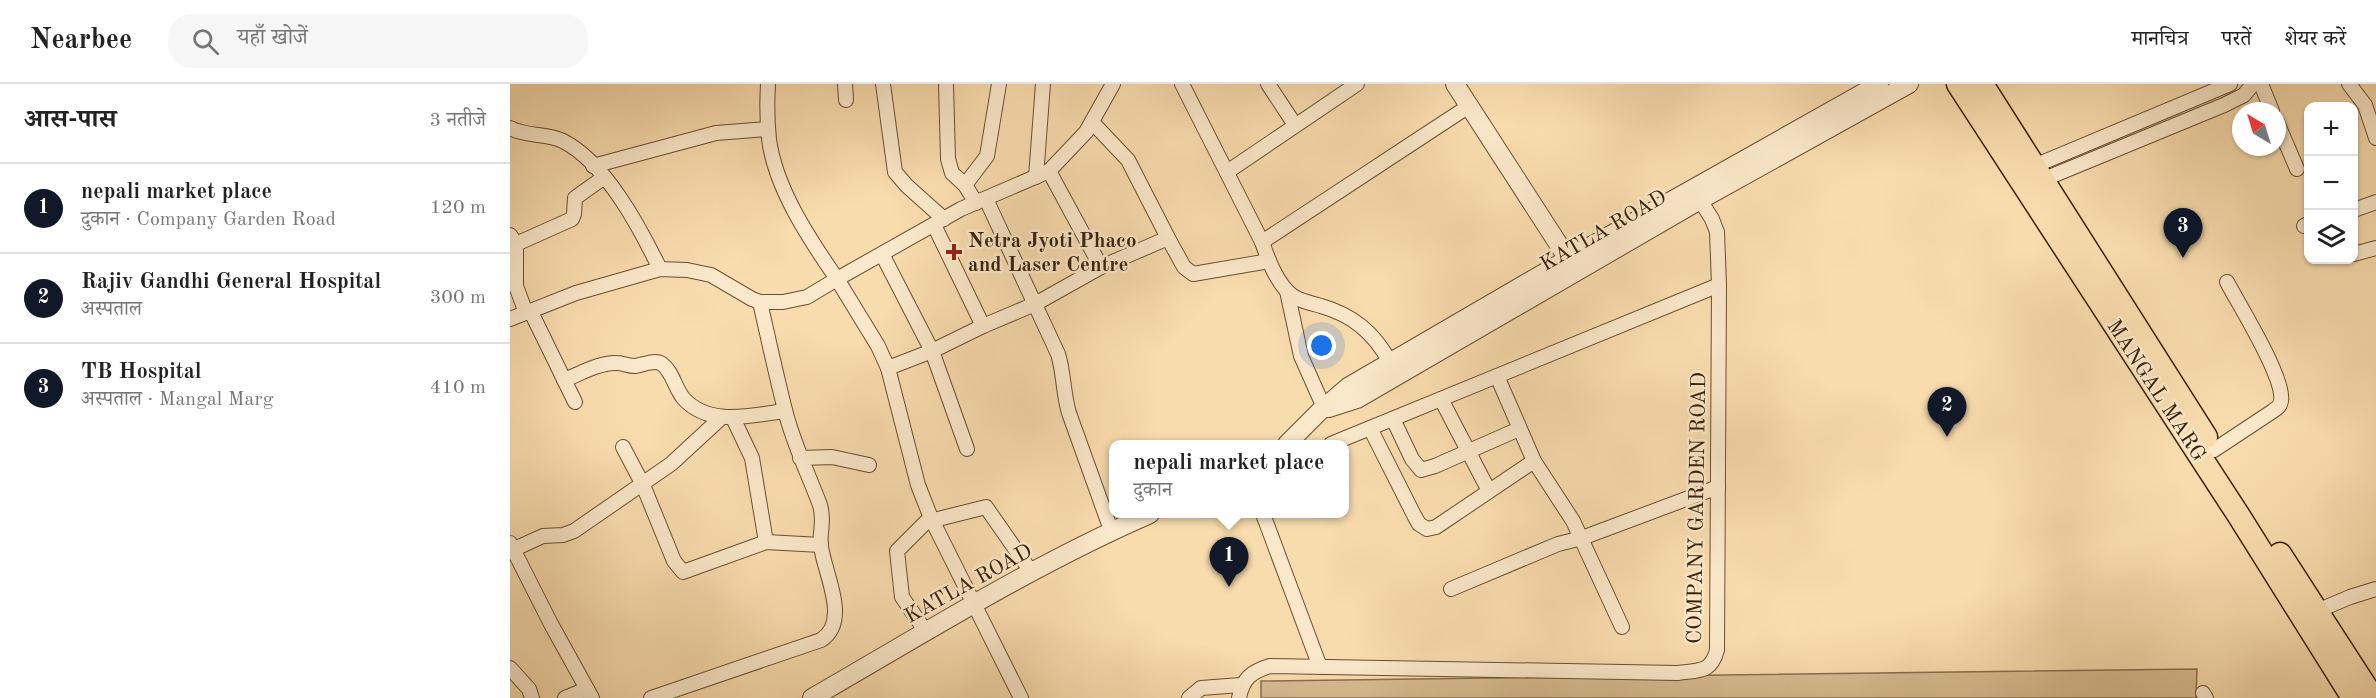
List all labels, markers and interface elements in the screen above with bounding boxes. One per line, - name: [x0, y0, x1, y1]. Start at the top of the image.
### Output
- search box: [168, 14, 588, 68]
- icon: search: [189, 25, 222, 58]
- text: Nearbee: [30, 27, 132, 55]
- text: यहाँ खोजें: [237, 27, 308, 49]
- text: मानचित्र: [2132, 29, 2188, 50]
- text: परतें: [2221, 29, 2251, 50]
- text: शेयर करें: [2284, 29, 2346, 50]
- north arrow: [2232, 102, 2286, 156]
- map controls: [2304, 102, 2358, 264]
- button: +: [2304, 102, 2358, 156]
- text: आस-पास: [24, 107, 116, 133]
- text: 3 नतीजे: [429, 111, 486, 131]
- button: −: [2304, 156, 2358, 210]
- text: nepali market place: [81, 181, 272, 203]
- street label: KATLA ROAD: [1537, 187, 1670, 276]
- text: 1: [38, 198, 49, 218]
- text: 120 m: [430, 198, 486, 218]
- pin: 3: [2164, 208, 2202, 258]
- text: दुकान · Company Garden Road: [81, 210, 336, 230]
- button: layers: [2304, 210, 2358, 264]
- place label: Netra Jyoti Phaco and Laser Centre: [968, 231, 1137, 276]
- marker: Netra Jyoti Phaco and Laser Centre: [945, 243, 963, 261]
- text: Rajiv Gandhi General Hospital: [81, 271, 381, 293]
- text: 2: [38, 288, 49, 308]
- text: 300 m: [430, 288, 486, 308]
- text: अस्पताल: [81, 300, 142, 320]
- street label: MANGAL MARG: [2102, 316, 2209, 465]
- your location: [1307, 331, 1336, 360]
- text: TB Hospital: [81, 361, 202, 383]
- street label: COMPANY GARDEN ROAD: [1685, 372, 1710, 644]
- text: 3: [38, 378, 49, 398]
- text: 410 m: [430, 378, 486, 398]
- pin: 2: [1928, 388, 1966, 437]
- text: अस्पताल · Mangal Marg: [81, 390, 273, 410]
- popup: [1109, 440, 1349, 518]
- text: nepali market place: [1133, 452, 1325, 474]
- text: दुकान: [1133, 481, 1172, 501]
- pin: 1: [1210, 538, 1248, 587]
- street label: KATLA ROAD: [902, 541, 1036, 628]

